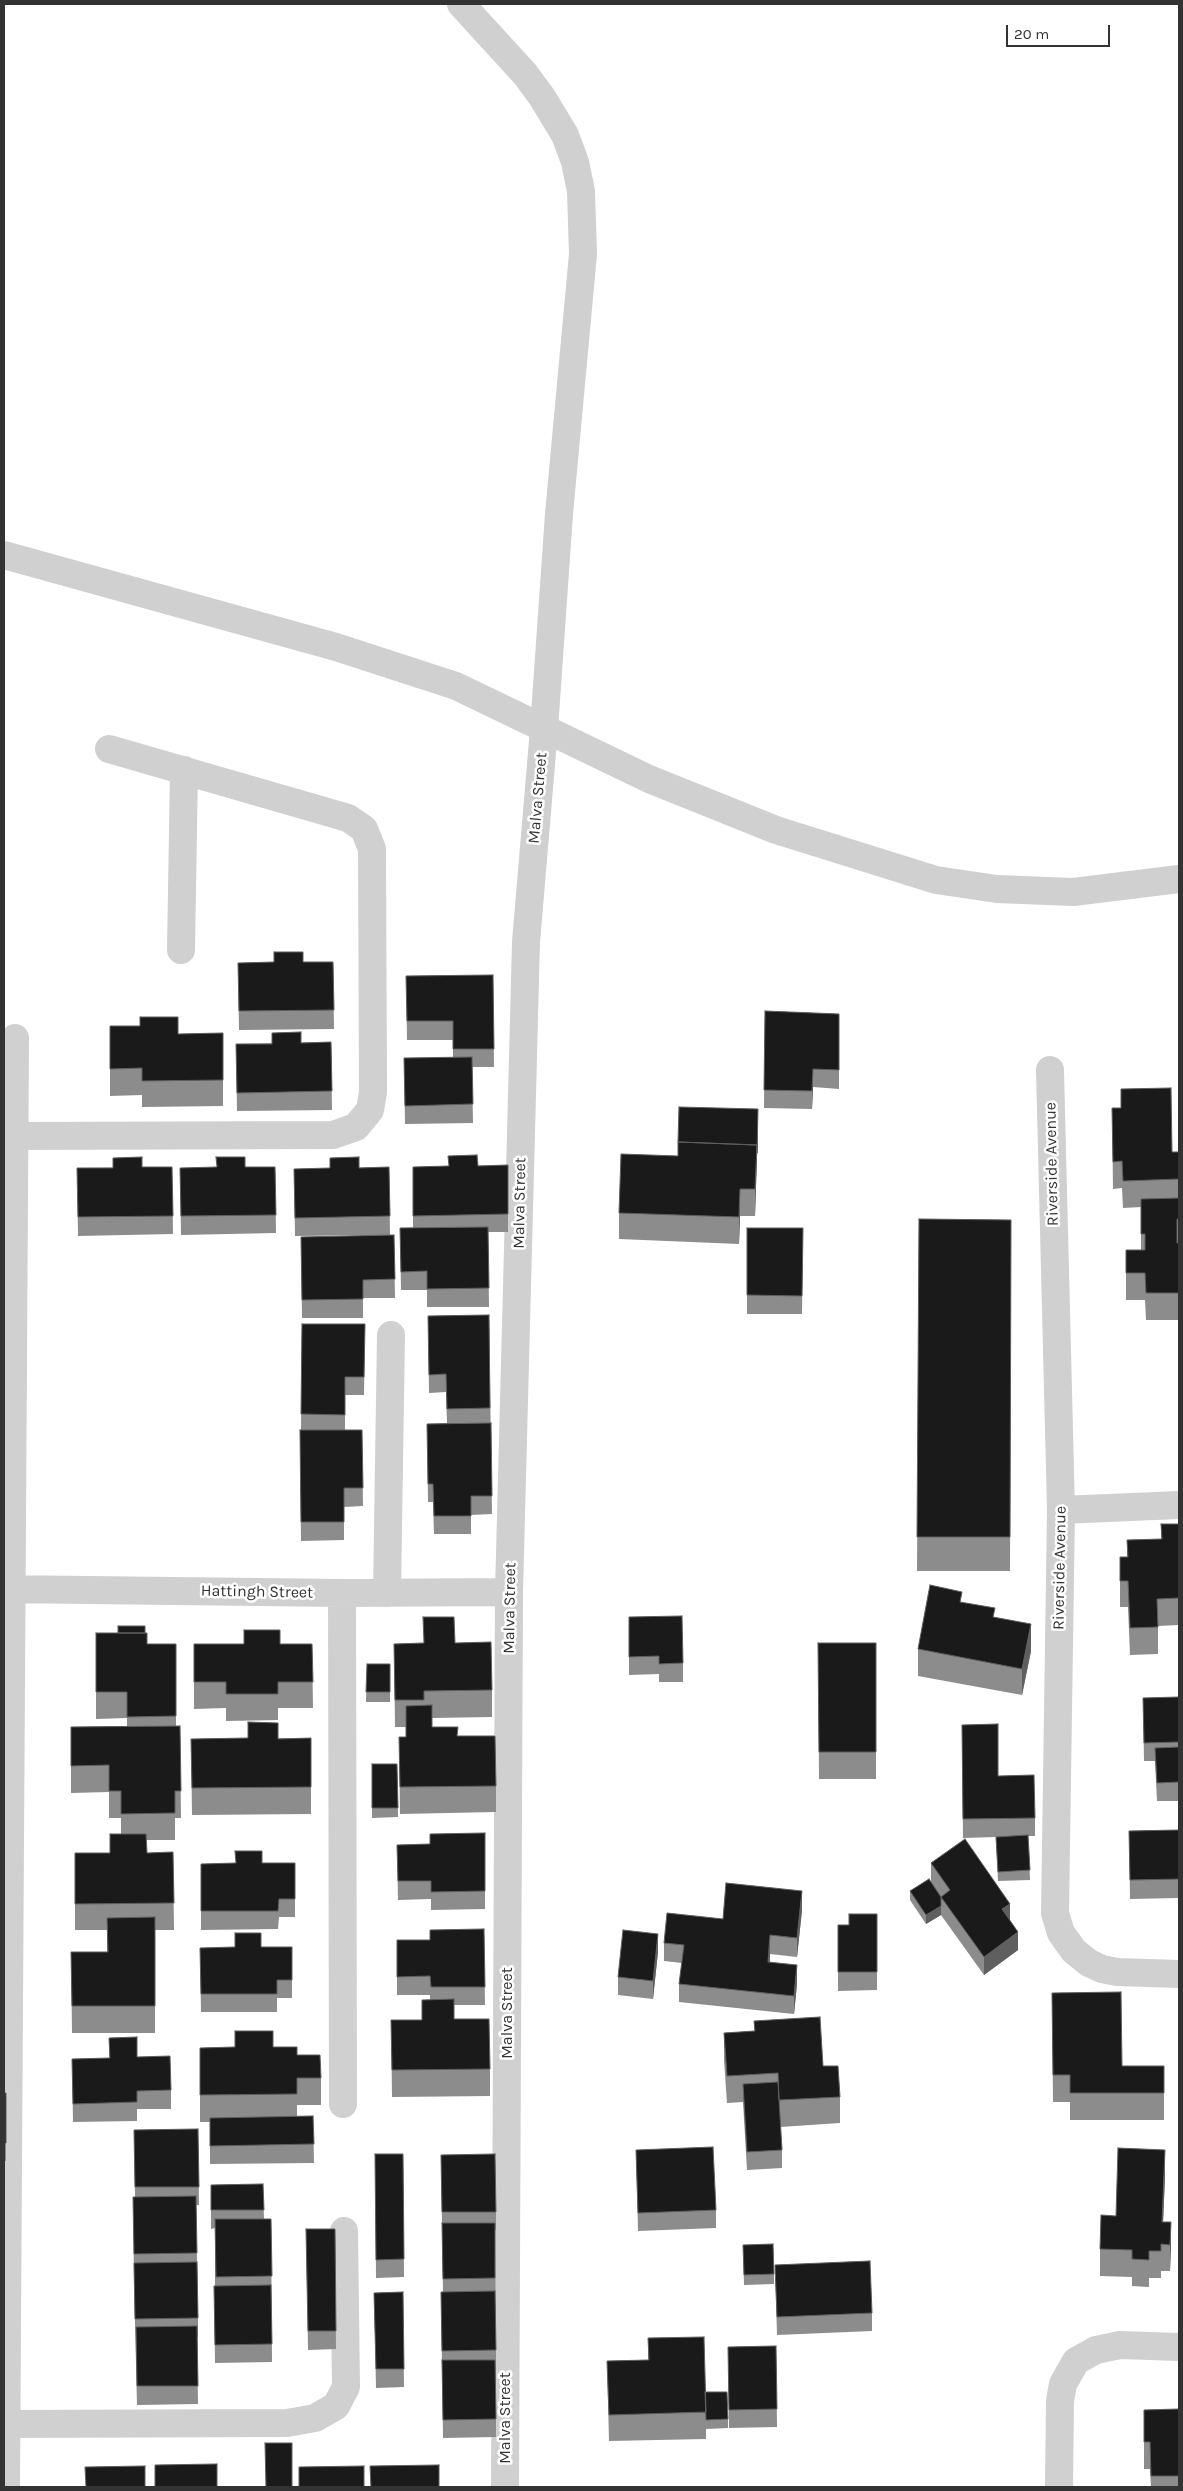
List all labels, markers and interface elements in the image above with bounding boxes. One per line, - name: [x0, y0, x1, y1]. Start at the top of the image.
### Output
- scale bar: [1008, 15, 1112, 47]
- text: 20 m: [1014, 25, 1049, 43]
- street label: Malva Street: [524, 752, 552, 844]
- street label: Riverside Avenue: [1041, 1102, 1063, 1226]
- street label: Malva Street: [510, 1157, 530, 1249]
- street label: Riverside Avenue: [1049, 1506, 1071, 1630]
- street label: Malva Street: [500, 1562, 520, 1654]
- street label: Hattingh Street: [201, 1581, 313, 1603]
- street label: Malva Street: [497, 1967, 517, 2059]
- street label: Malva Street: [495, 2372, 515, 2464]

